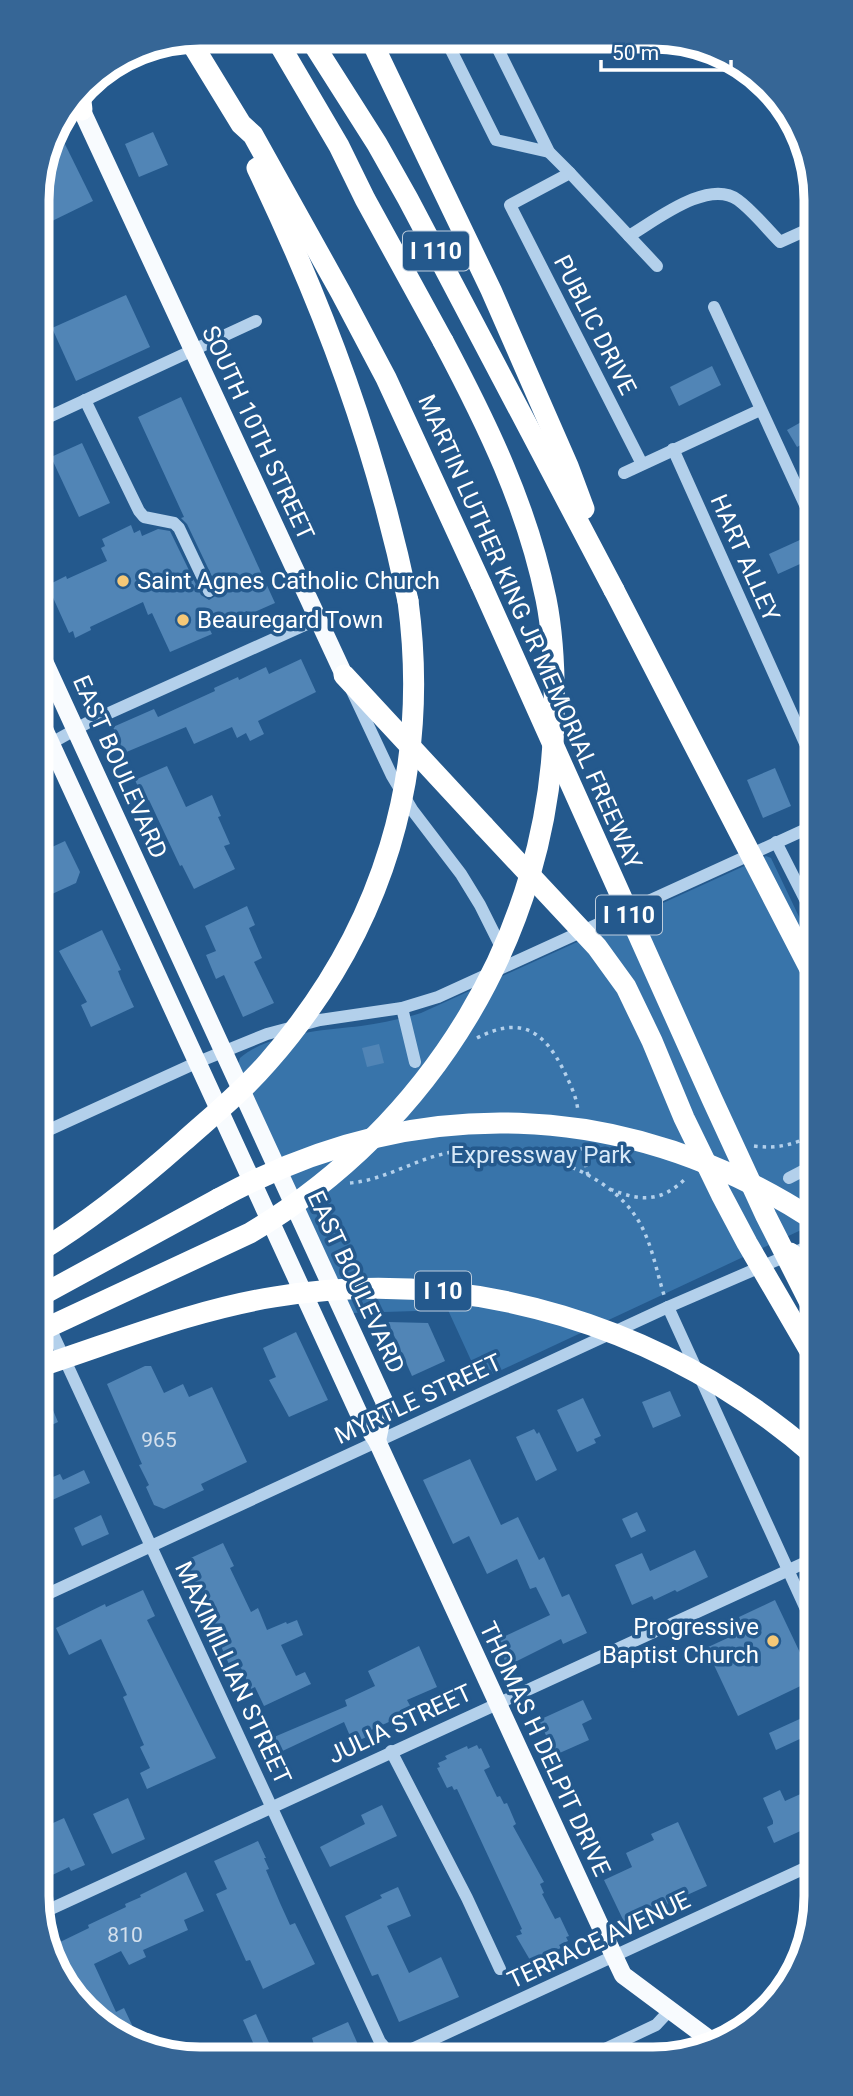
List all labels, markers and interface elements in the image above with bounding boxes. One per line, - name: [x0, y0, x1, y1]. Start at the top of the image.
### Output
- scale bar: [601, 28, 730, 72]
- text: 50 m: [612, 41, 659, 65]
- road number: I 110: [403, 232, 469, 270]
- street label: PUBLIC DRIVE: [548, 251, 642, 399]
- street label: SOUTH 10TH STREET: [196, 321, 320, 545]
- street label: MARTIN LUTHER KING JR MEMORIAL FREEWAY: [412, 390, 648, 874]
- street label: HART ALLEY: [705, 490, 786, 626]
- place label: Saint Agnes Catholic Church: [137, 567, 440, 595]
- marker: Saint Agnes Catholic Church: [115, 573, 131, 589]
- place label: Beauregard Town: [197, 606, 383, 634]
- marker: Beauregard Town: [175, 612, 191, 628]
- street label: EAST BOULEVARD: [67, 671, 173, 863]
- road number: I 110: [596, 896, 662, 934]
- park label: Expressway Park: [450, 1141, 632, 1169]
- street label: EAST BOULEVARD: [302, 1187, 410, 1377]
- road number: I 10: [415, 1272, 471, 1310]
- street label: MYRTLE STREET: [330, 1348, 506, 1450]
- house number: 965: [141, 1428, 177, 1452]
- street label: MAXIMILLIAN STREET: [169, 1557, 297, 1789]
- place label: Progressive Baptist Church: [602, 1613, 759, 1669]
- street label: THOMAS H DELPIT DRIVE: [474, 1617, 616, 1881]
- marker: Progressive Baptist Church: [765, 1633, 781, 1649]
- street label: JULIA STREET: [324, 1678, 476, 1770]
- street label: TERRACE AVENUE: [503, 1885, 695, 1995]
- house number: 810: [107, 1923, 143, 1947]

